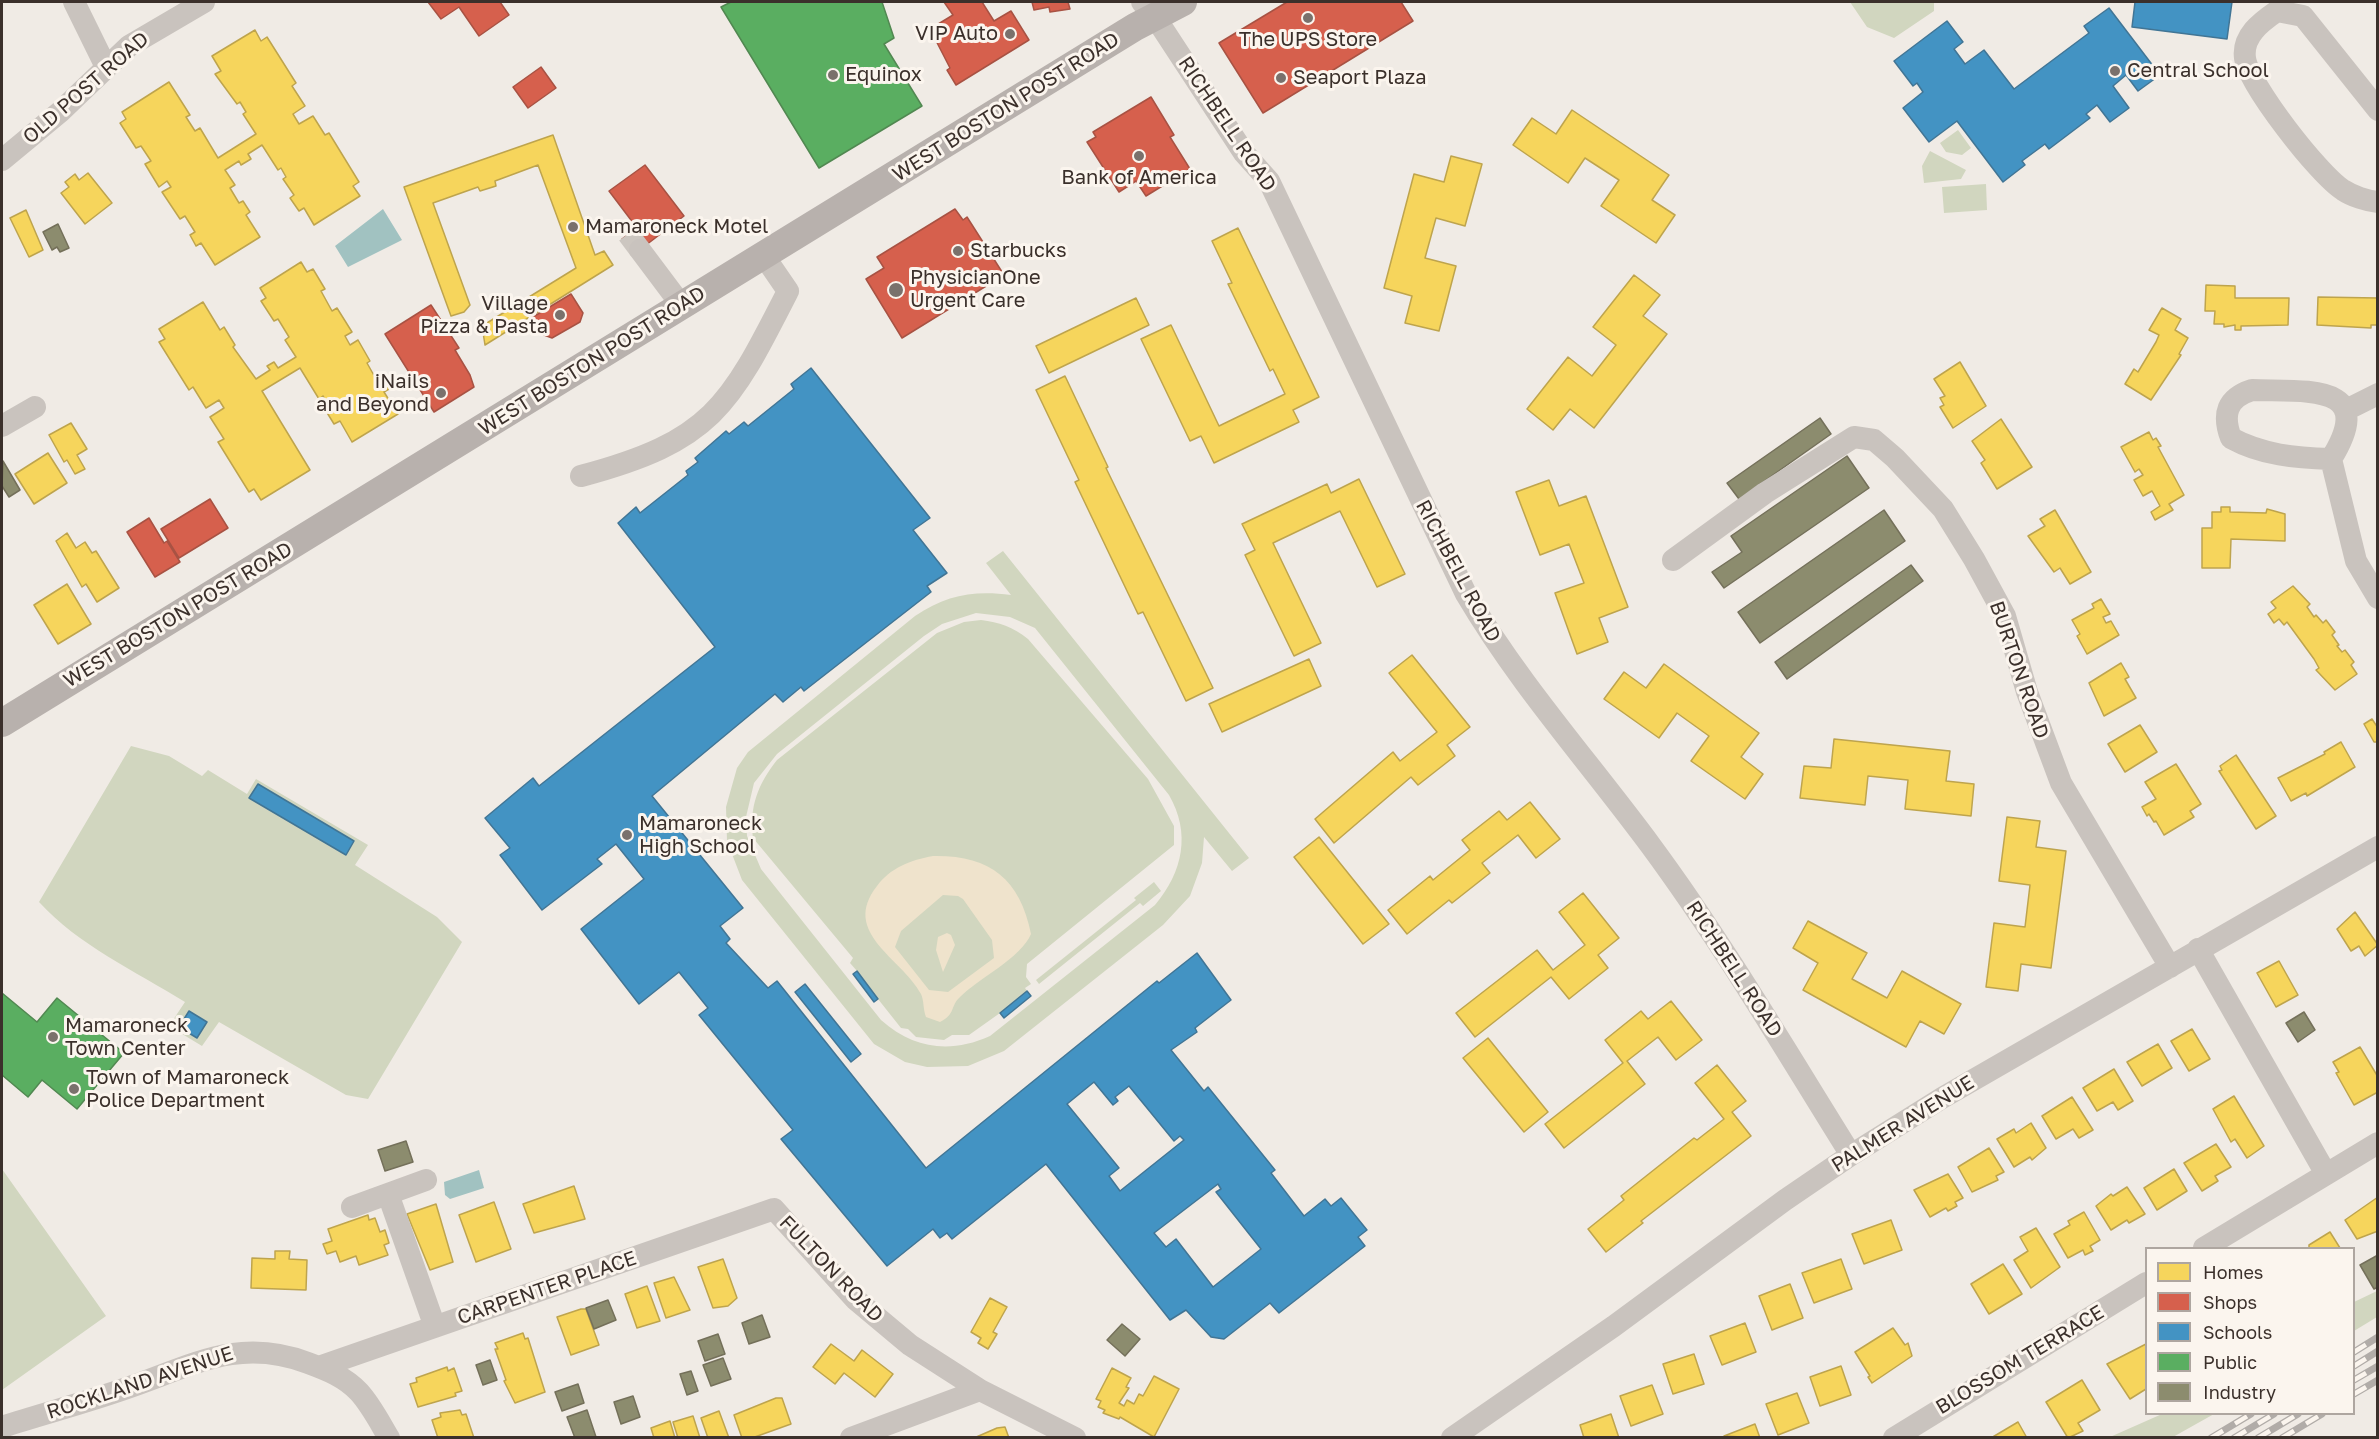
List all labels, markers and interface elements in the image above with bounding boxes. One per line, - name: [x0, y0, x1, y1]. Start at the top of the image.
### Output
- marker: The UPS Store: [1301, 11, 1315, 25]
- place label: VIP Auto: [915, 22, 998, 46]
- street label: OLD POST ROAD: [18, 27, 154, 149]
- street label: WEST BOSTON POST ROAD: [888, 27, 1124, 187]
- marker: VIP Auto: [1003, 27, 1017, 41]
- place label: The UPS Store: [1239, 28, 1377, 52]
- street label: RICHBELL ROAD: [1173, 52, 1281, 196]
- place label: Central School: [2127, 59, 2269, 83]
- place label: Equinox: [845, 63, 922, 87]
- marker: Central School: [2108, 64, 2122, 78]
- place label: Seaport Plaza: [1293, 66, 1426, 90]
- marker: Equinox: [826, 68, 840, 82]
- marker: Seaport Plaza: [1274, 71, 1288, 85]
- marker: Bank of America: [1132, 149, 1146, 163]
- place label: Bank of America: [1061, 166, 1217, 190]
- place label: Mamaroneck Motel: [585, 215, 768, 239]
- marker: Mamaroneck Motel: [566, 220, 580, 234]
- place label: Starbucks: [970, 239, 1067, 263]
- marker: Starbucks: [951, 244, 965, 258]
- place label: PhysicianOne Urgent Care: [910, 266, 1041, 313]
- street label: WEST BOSTON POST ROAD: [474, 281, 710, 441]
- marker: PhysicianOne Urgent Care: [887, 281, 905, 299]
- place label: Village Pizza & Pasta: [420, 292, 548, 339]
- marker: Village Pizza & Pasta: [553, 308, 567, 322]
- place label: iNails and Beyond: [316, 370, 429, 417]
- marker: iNails and Beyond: [434, 386, 448, 400]
- street label: RICHBELL ROAD: [1410, 496, 1506, 646]
- street label: WEST BOSTON POST ROAD: [59, 537, 297, 693]
- street label: BURTON ROAD: [1984, 598, 2054, 742]
- place label: Mamaroneck High School: [639, 812, 762, 859]
- marker: Mamaroneck High School: [620, 828, 634, 842]
- street label: RICHBELL ROAD: [1681, 896, 1787, 1042]
- place label: Mamaroneck Town Center: [65, 1014, 188, 1061]
- marker: Mamaroneck Town Center: [46, 1030, 60, 1044]
- place label: Town of Mamaroneck Police Department: [86, 1066, 289, 1113]
- street label: PALMER AVENUE: [1827, 1071, 1979, 1177]
- marker: Town of Mamaroneck Police Department: [67, 1082, 81, 1096]
- street label: FULTON ROAD: [774, 1211, 888, 1327]
- street label: CARPENTER PLACE: [454, 1246, 640, 1330]
- legend: [2145, 1247, 2355, 1415]
- text: Homes: [2203, 1261, 2263, 1283]
- text: Shops: [2203, 1291, 2257, 1313]
- street label: BLOSSOM TERRACE: [1932, 1300, 2108, 1420]
- text: Schools: [2203, 1321, 2272, 1343]
- street label: ROCKLAND AVENUE: [44, 1342, 236, 1424]
- text: Public: [2203, 1351, 2257, 1373]
- text: Industry: [2203, 1381, 2276, 1403]

